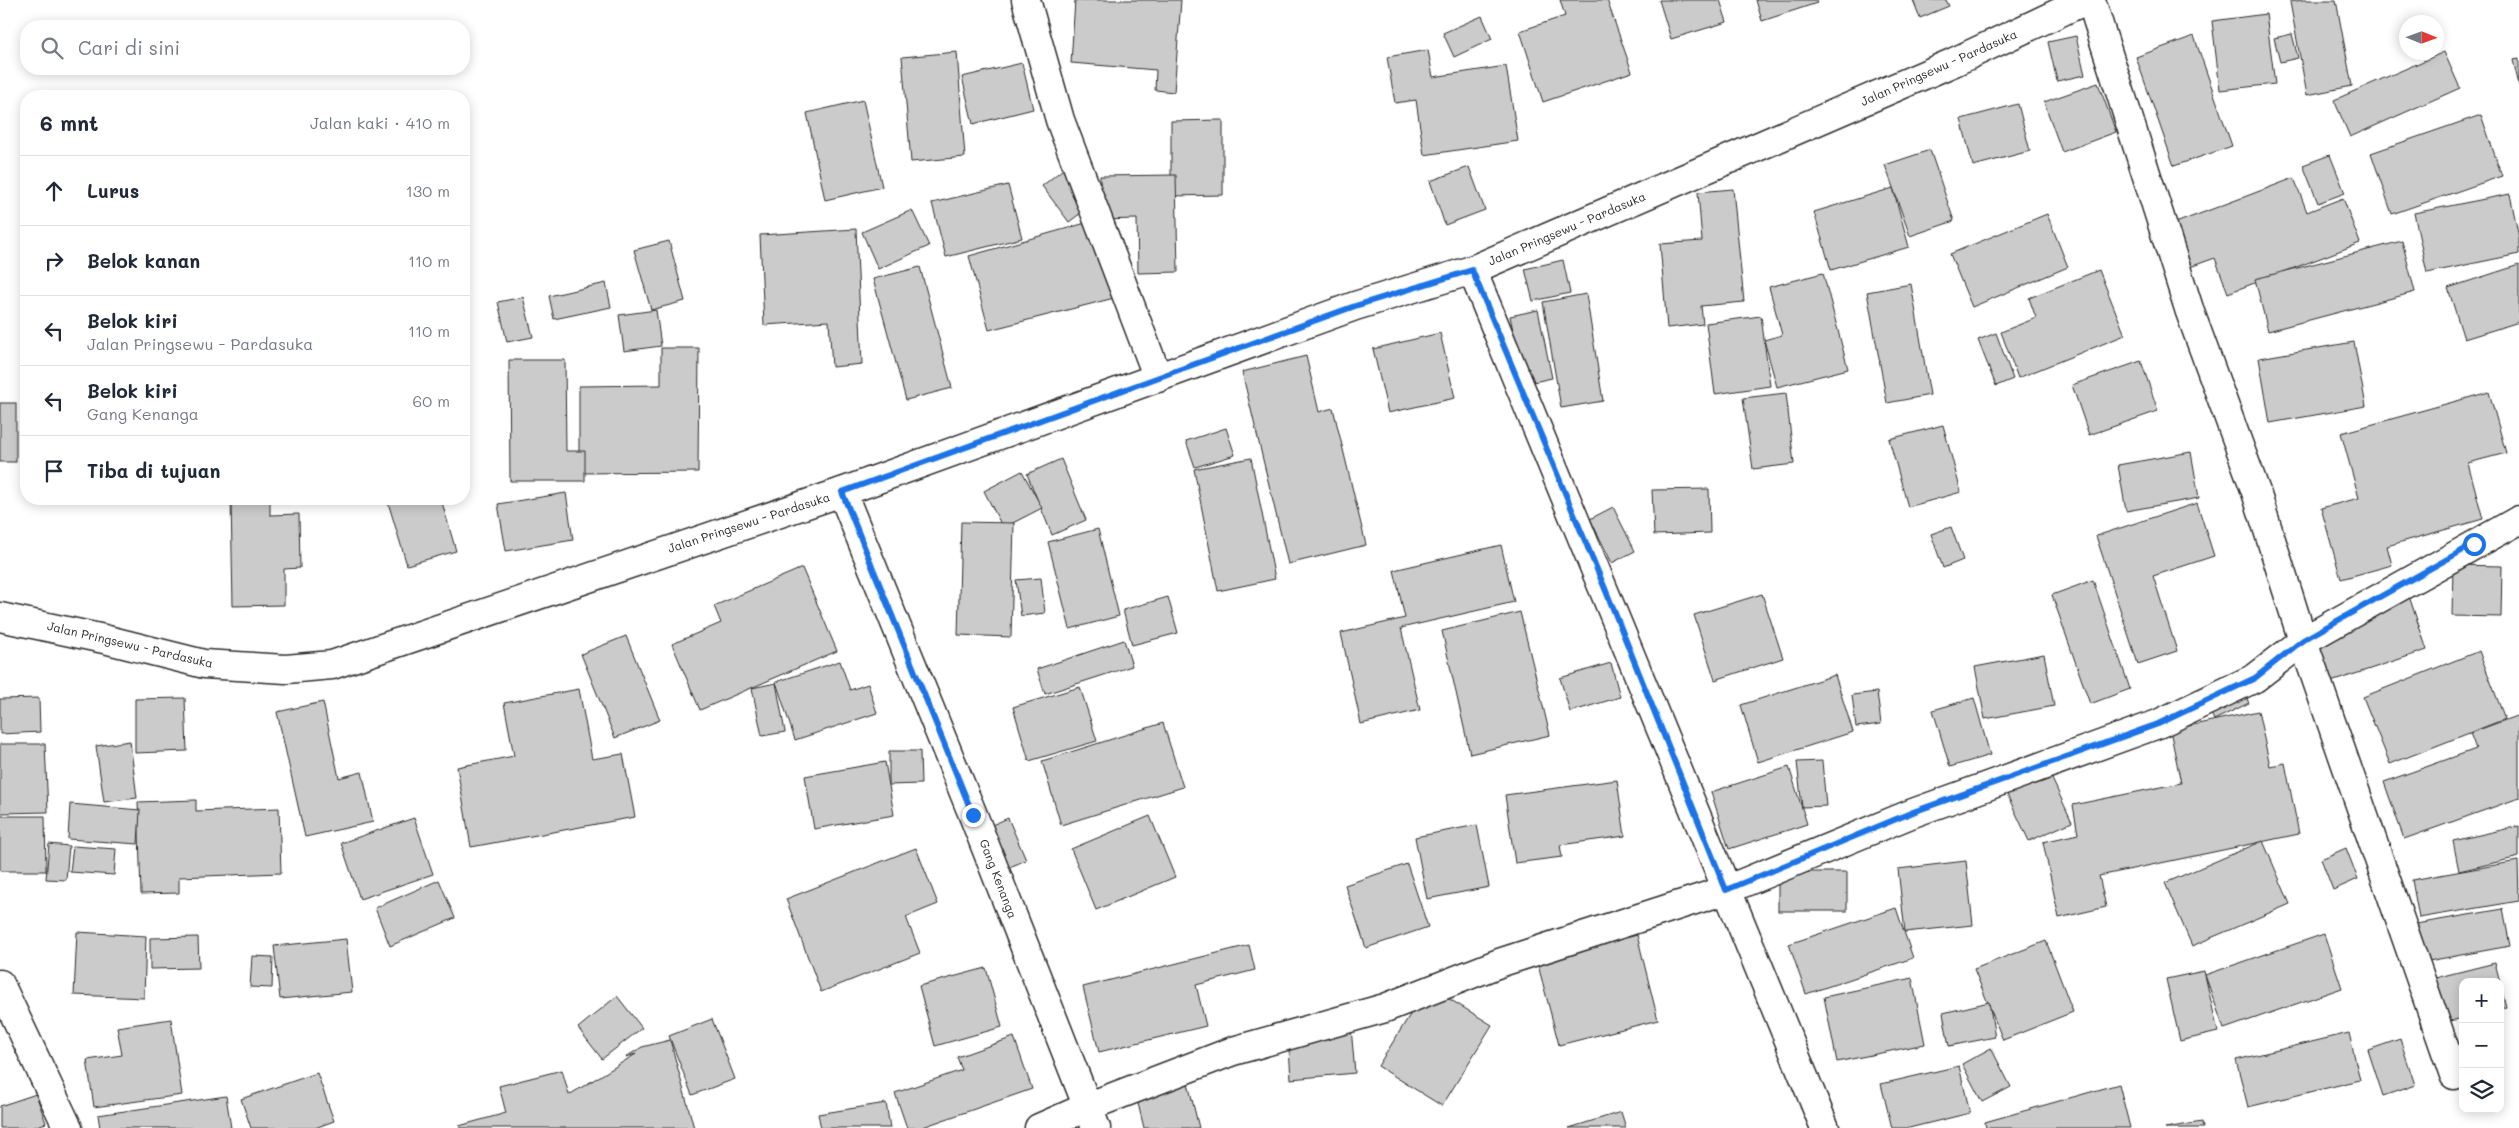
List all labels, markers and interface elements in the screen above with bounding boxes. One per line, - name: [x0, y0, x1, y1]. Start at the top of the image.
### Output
- north arrow: [2399, 15, 2444, 60]
- search box: [20, 20, 470, 75]
- street label: Jalan Pringsewu - Pardasuka: [1858, 25, 2019, 109]
- icon: search: [38, 34, 66, 62]
- text: Cari di sini: [78, 35, 180, 60]
- text: 6 mnt: [40, 109, 98, 136]
- text: Jalan kaki · 410 m: [310, 112, 450, 133]
- icon: ahead: [40, 177, 68, 205]
- text: Lurus: [87, 178, 139, 203]
- text: 130 m: [406, 180, 450, 201]
- street label: Jalan Pringsewu - Pardasuka: [1485, 188, 1648, 269]
- icon: right: [40, 247, 68, 275]
- text: Belok kanan: [87, 248, 200, 273]
- text: 110 m: [408, 250, 450, 271]
- text: Belok kiri: [87, 308, 178, 333]
- icon: left: [40, 317, 68, 345]
- text: 110 m: [408, 320, 450, 341]
- text: Jalan Pringsewu - Pardasuka: [87, 333, 313, 354]
- text: Belok kiri: [87, 378, 178, 403]
- icon: left: [40, 387, 68, 415]
- text: 60 m: [413, 390, 450, 411]
- text: Gang Kenanga: [87, 403, 199, 424]
- icon: arrive: [40, 457, 68, 485]
- text: Tiba di tujuan: [87, 458, 220, 483]
- street label: Jalan Pringsewu - Pardasuka: [666, 488, 832, 556]
- route start: [2463, 533, 2486, 556]
- street label: Jalan Pringsewu - Pardasuka: [46, 617, 215, 671]
- route end: [962, 804, 985, 827]
- street label: Gang Kenanga: [976, 837, 1021, 921]
- map controls: [2459, 978, 2504, 1113]
- button: +: [2459, 978, 2504, 1023]
- button: −: [2459, 1023, 2504, 1068]
- button: layers: [2459, 1068, 2504, 1113]

